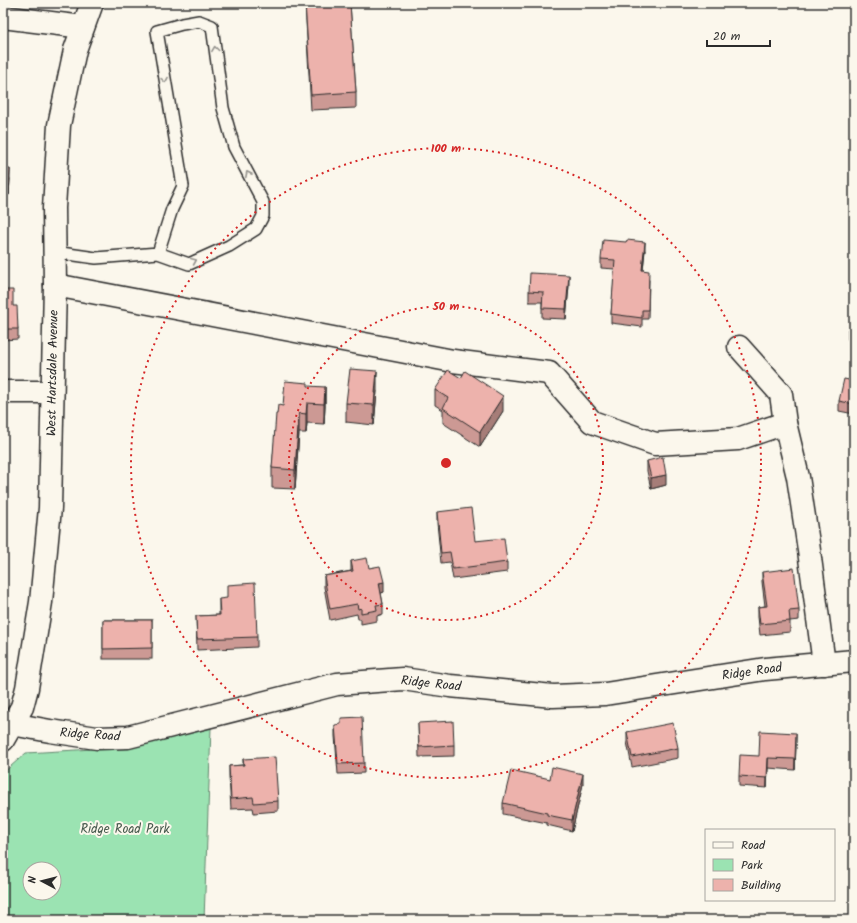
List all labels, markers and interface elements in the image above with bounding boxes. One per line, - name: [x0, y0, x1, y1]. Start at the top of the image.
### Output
- scale bar: [707, 22, 770, 48]
- text: 20 m: [713, 27, 741, 46]
- one-way arrow: [211, 46, 220, 52]
- one-way arrow: [160, 76, 169, 83]
- text: 100 m: [431, 139, 461, 158]
- one-way arrow: [246, 171, 253, 178]
- one-way arrow: [191, 257, 198, 265]
- text: 50 m: [432, 297, 460, 316]
- street label: West Hartsdale Avenue: [41, 309, 65, 436]
- centre of rings: [439, 456, 453, 470]
- street label: Ridge Road: [721, 657, 784, 687]
- street label: Ridge Road: [400, 670, 463, 698]
- street label: Ridge Road: [59, 722, 121, 748]
- park label: Ridge Road Park: [80, 819, 171, 840]
- legend: [705, 829, 835, 901]
- text: Road: [741, 836, 766, 855]
- text: Park: [741, 856, 763, 875]
- north arrow: [22, 861, 62, 901]
- text: N: [24, 875, 42, 884]
- text: Building: [741, 876, 781, 895]

